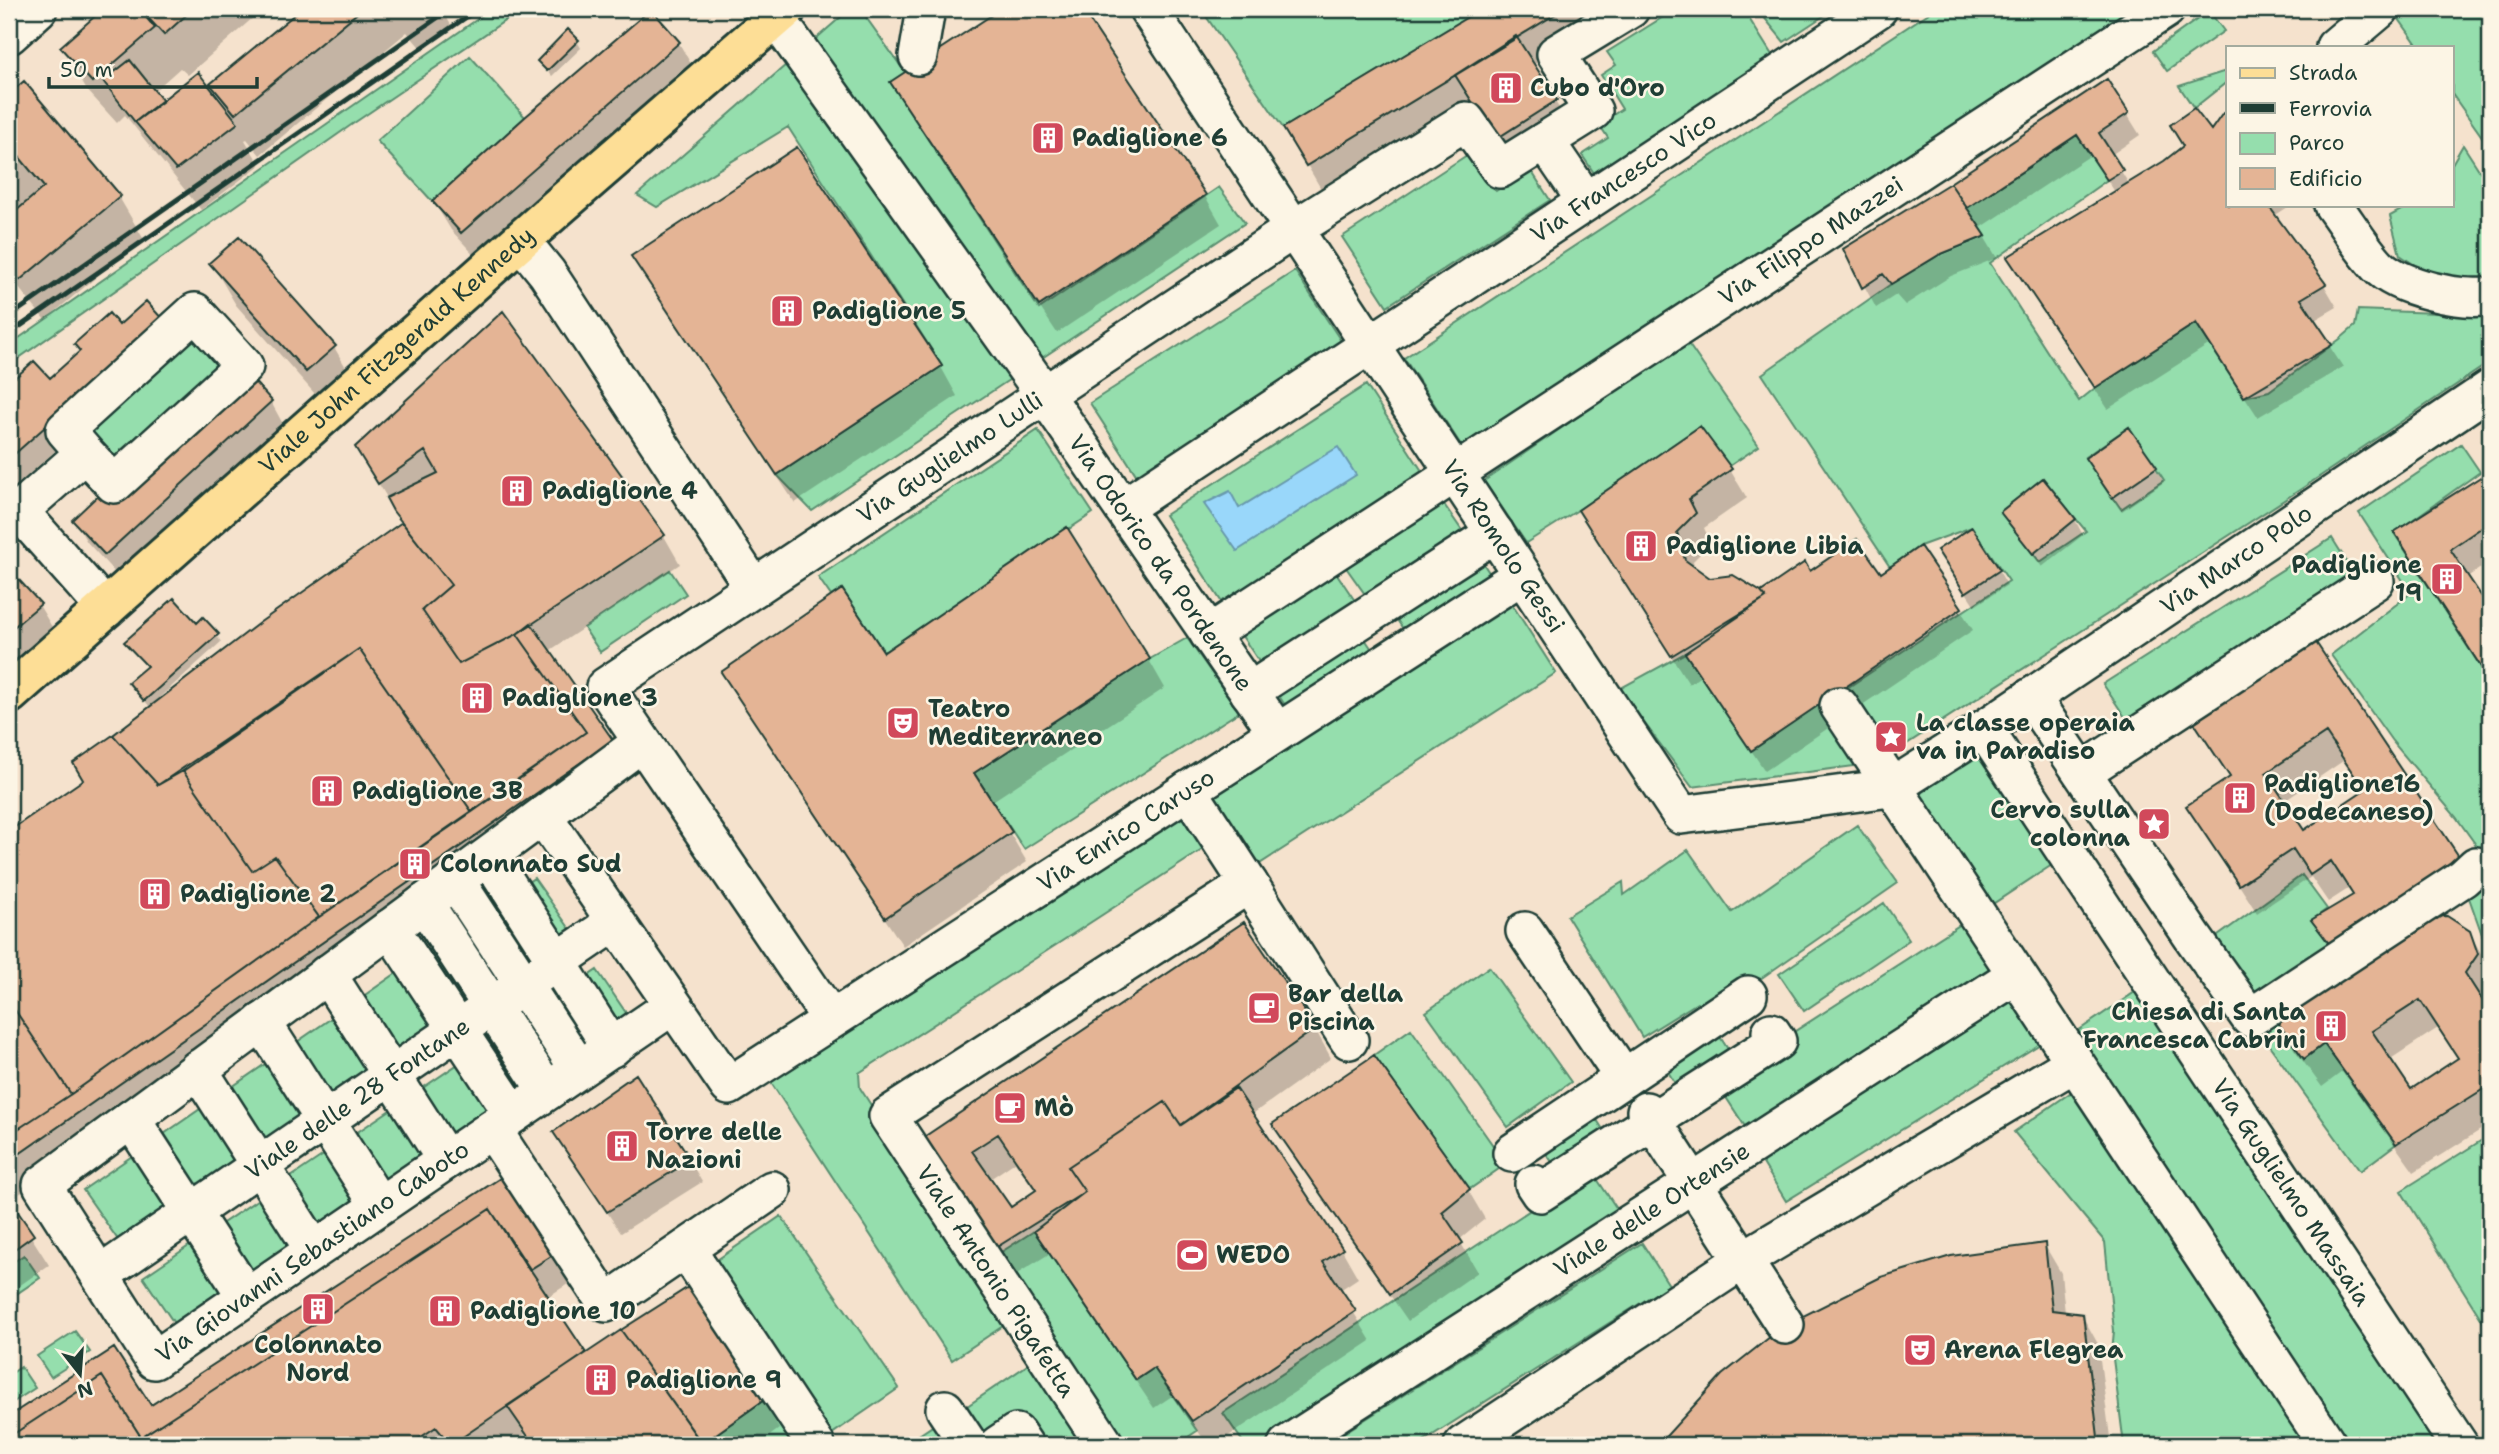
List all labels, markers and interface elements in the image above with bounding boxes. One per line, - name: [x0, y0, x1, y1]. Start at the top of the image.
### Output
- scale bar: [49, 46, 257, 90]
- legend: [2226, 46, 2454, 206]
- text: 50 m: [60, 56, 113, 84]
- text: Strada: [2289, 59, 2357, 87]
- building icon: Cubo d'Oro: [1487, 69, 1525, 107]
- place label: Cubo d'Oro: [1530, 72, 1665, 104]
- text: Ferrovia: [2289, 95, 2372, 123]
- street label: Via Francesco Vico: [1524, 104, 1723, 250]
- building icon: Padiglione 6: [1029, 119, 1067, 157]
- place label: Padiglione 6: [1072, 122, 1228, 154]
- text: Parco: [2289, 129, 2344, 157]
- text: Edificio: [2289, 165, 2362, 193]
- street label: Via Filippo Mazzei: [1712, 169, 1910, 313]
- street label: Viale John Fitzgerald Kennedy: [252, 219, 541, 481]
- building icon: Padiglione 5: [768, 292, 806, 330]
- place label: Padiglione 5: [812, 295, 966, 327]
- street label: Via Guglielmo Lulli: [851, 384, 1049, 531]
- street label: Via Odorico da Pordenone: [1061, 428, 1260, 698]
- street label: Via Romolo Gessi: [1434, 453, 1572, 639]
- building icon: Padiglione 4: [498, 472, 536, 510]
- place label: Padiglione 4: [542, 475, 698, 507]
- street label: Via Marco Polo: [2154, 497, 2318, 622]
- building icon: Padiglione Libia: [1622, 527, 1660, 565]
- place label: Padiglione Libia: [1666, 530, 1864, 562]
- place label: Padiglione 19: [2291, 549, 2422, 609]
- building icon: Padiglione 19: [2428, 560, 2466, 598]
- building icon: Padiglione 3: [458, 679, 496, 717]
- place label: Padiglione 3: [502, 682, 658, 714]
- place label: Teatro Mediterraneo: [928, 693, 1103, 753]
- theatre icon: Teatro Mediterraneo: [884, 704, 922, 742]
- place label: La classe operaia va in Paradiso: [1916, 707, 2136, 767]
- place icon: La classe operaia va in Paradiso: [1872, 718, 1910, 756]
- street label: Via Enrico Caruso: [1031, 761, 1221, 899]
- place label: Padiglione16 (Dodecaneso): [2264, 768, 2434, 828]
- building icon: Padiglione 3B: [308, 772, 346, 810]
- place label: Padiglione 3B: [352, 775, 523, 807]
- building icon: Padiglione16 (Dodecaneso): [2221, 779, 2259, 817]
- place label: Cervo sulla colonna: [1990, 794, 2131, 854]
- place icon: Cervo sulla colonna: [2135, 805, 2173, 843]
- building icon: Colonnato Sud: [396, 845, 434, 883]
- place label: Colonnato Sud: [440, 848, 622, 880]
- building icon: Padiglione 2: [136, 875, 174, 913]
- place label: Padiglione 2: [180, 878, 336, 910]
- place label: Bar della Piscina: [1288, 978, 1404, 1038]
- cafe icon: Bar della Piscina: [1245, 989, 1283, 1027]
- place label: Chiesa di Santa Francesca Cabrini: [2083, 996, 2307, 1056]
- building icon: Chiesa di Santa Francesca Cabrini: [2312, 1007, 2350, 1045]
- street label: Viale delle 28 Fontane: [238, 1010, 476, 1187]
- street label: Via Guglielmo Massaia: [2204, 1072, 2378, 1312]
- cafe icon: Mò: [991, 1089, 1029, 1127]
- place label: Mò: [1034, 1092, 1074, 1124]
- place label: Torre delle Nazioni: [646, 1116, 782, 1176]
- building icon: Torre delle Nazioni: [603, 1127, 641, 1165]
- street label: Via Giovanni Sebastiano Caboto: [149, 1133, 476, 1370]
- street label: Viale delle Ortensie: [1547, 1135, 1756, 1285]
- street label: Viale Antonio Pigafetta: [909, 1158, 1083, 1404]
- sports icon: WEDO: [1173, 1236, 1211, 1274]
- place label: WEDO: [1216, 1239, 1290, 1271]
- building icon: Colonnato Nord: [299, 1290, 337, 1328]
- building icon: Padiglione 10: [426, 1292, 464, 1330]
- place label: Padiglione 10: [470, 1295, 636, 1327]
- place label: Colonnato Nord: [254, 1329, 382, 1389]
- theatre icon: Arena Flegrea: [1901, 1331, 1939, 1369]
- place label: Arena Flegrea: [1944, 1334, 2124, 1366]
- north arrow: [46, 1338, 116, 1408]
- building icon: Padiglione 9: [582, 1361, 620, 1399]
- place label: Padiglione 9: [626, 1364, 782, 1396]
- text: N: [74, 1376, 96, 1404]

